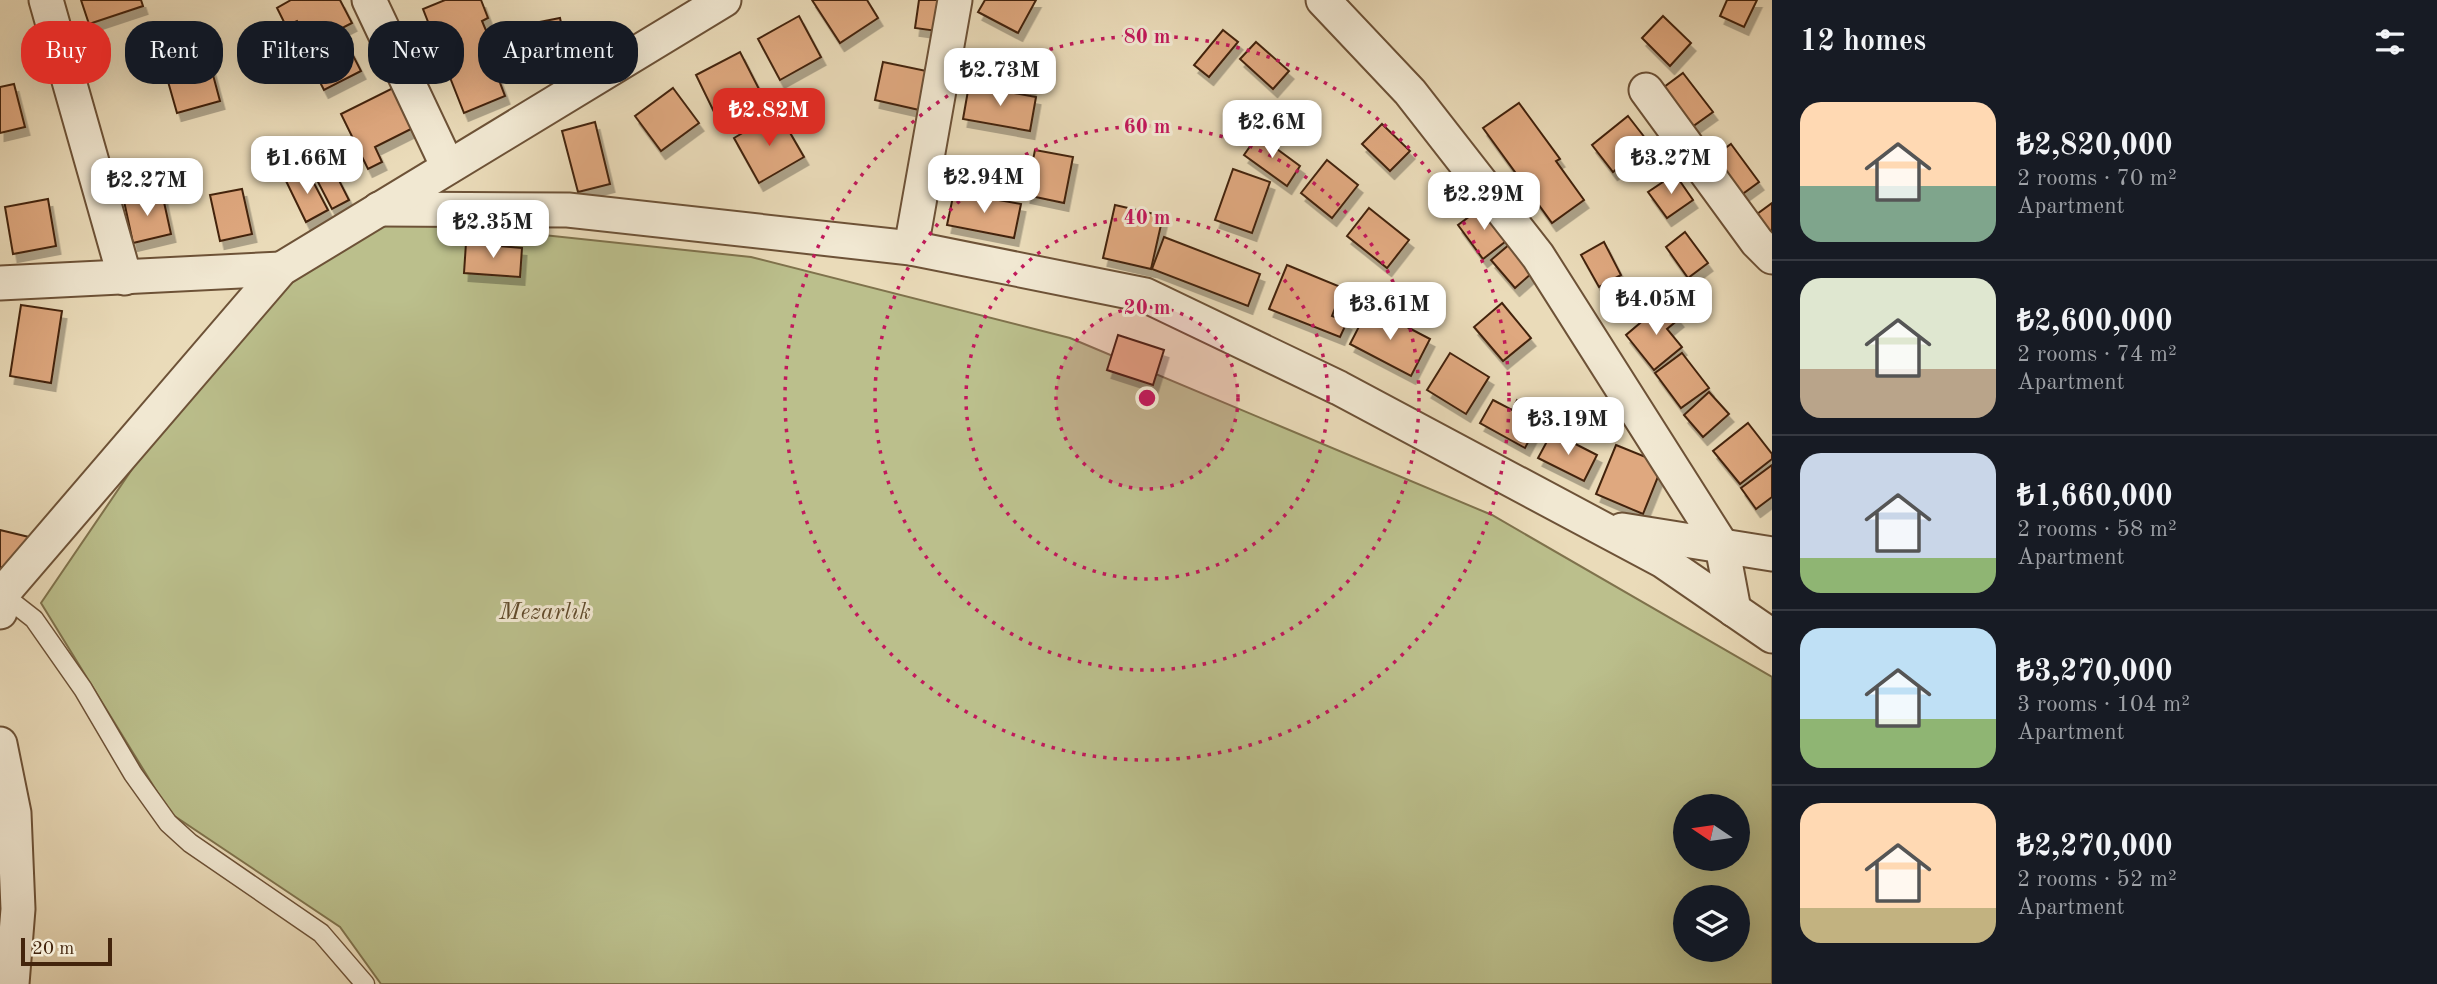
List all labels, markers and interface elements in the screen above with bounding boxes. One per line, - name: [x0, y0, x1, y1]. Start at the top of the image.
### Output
- chip: Buy: [21, 21, 111, 84]
- chip: Rent: [125, 21, 223, 84]
- chip: Filters: [237, 21, 354, 84]
- chip: New: [368, 21, 464, 84]
- chip: Apartment: [478, 21, 638, 84]
- icon: filters: [2371, 23, 2409, 61]
- text: 80 m: [1123, 27, 1171, 48]
- text: 12 homes: [1800, 27, 1926, 57]
- pin: ₺2.73M: [943, 48, 1057, 108]
- text: ₺2.73M: [960, 59, 1040, 82]
- pin: ₺2.82M: [712, 88, 826, 148]
- text: ₺2.82M: [729, 99, 809, 122]
- pin: ₺2.6M: [1223, 100, 1321, 160]
- text: ₺2.6M: [1239, 111, 1305, 134]
- text: 60 m: [1123, 117, 1171, 138]
- icon: home: [1856, 130, 1940, 214]
- text: ₺2,820,000: [2017, 131, 2173, 161]
- pin: ₺1.66M: [250, 136, 364, 196]
- pin: ₺3.27M: [1614, 136, 1728, 196]
- text: ₺1.66M: [267, 147, 347, 170]
- text: ₺3.27M: [1631, 147, 1711, 170]
- pin: ₺2.94M: [927, 156, 1041, 215]
- pin: ₺2.27M: [90, 158, 204, 218]
- text: ₺2.94M: [944, 166, 1024, 189]
- text: 2 rooms · 70 m²: [2017, 167, 2177, 190]
- text: ₺2.27M: [107, 169, 187, 192]
- pin: ₺2.29M: [1427, 173, 1541, 232]
- text: ₺2.29M: [1444, 183, 1524, 206]
- text: Apartment: [2017, 195, 2125, 218]
- pin: ₺2.35M: [436, 201, 550, 260]
- text: 40 m: [1123, 208, 1171, 229]
- text: ₺2.35M: [453, 211, 533, 234]
- pin: ₺4.05M: [1599, 278, 1713, 337]
- pin: ₺3.61M: [1333, 282, 1447, 342]
- text: ₺4.05M: [1616, 288, 1696, 311]
- text: ₺3.61M: [1350, 293, 1430, 316]
- text: 20 m: [1123, 298, 1171, 319]
- icon: home: [1856, 306, 1940, 390]
- text: ₺2,600,000: [2017, 307, 2173, 337]
- text: 2 rooms · 74 m²: [2017, 343, 2177, 366]
- text: Apartment: [2017, 371, 2125, 394]
- centre of rings: [1135, 386, 1159, 410]
- pin: ₺3.19M: [1511, 398, 1625, 457]
- text: ₺3.19M: [1528, 408, 1608, 431]
- icon: home: [1856, 481, 1940, 565]
- text: ₺1,660,000: [2017, 482, 2173, 512]
- text: 2 rooms · 58 m²: [2017, 518, 2177, 541]
- text: Apartment: [2017, 546, 2125, 569]
- park label: Mezarlık: [498, 601, 591, 625]
- icon: home: [1856, 656, 1940, 740]
- text: ₺3,270,000: [2017, 657, 2173, 687]
- text: 3 rooms · 104 m²: [2017, 693, 2190, 716]
- text: Apartment: [2017, 721, 2125, 744]
- north arrow: [1673, 794, 1750, 872]
- map controls: [1673, 794, 1750, 962]
- icon: home: [1856, 831, 1940, 915]
- text: ₺2,270,000: [2017, 832, 2173, 862]
- text: 2 rooms · 52 m²: [2017, 868, 2177, 891]
- button: layers: [1673, 885, 1750, 962]
- text: Apartment: [2017, 896, 2125, 919]
- scale bar: [21, 935, 112, 967]
- text: 20 m: [32, 940, 74, 959]

